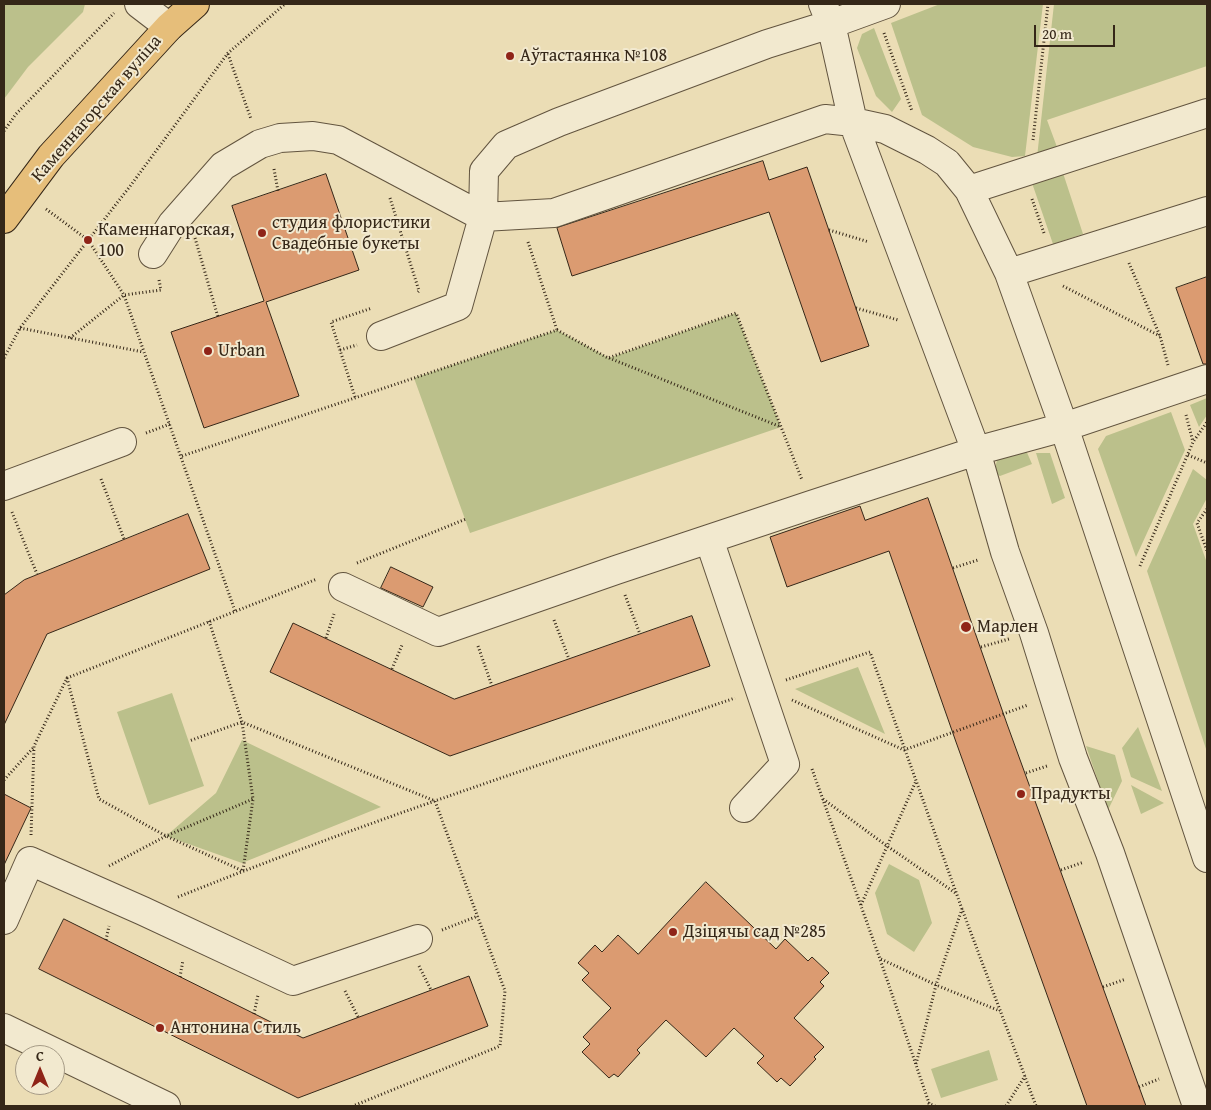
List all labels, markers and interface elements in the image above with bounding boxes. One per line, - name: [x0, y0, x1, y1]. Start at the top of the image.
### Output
- scale bar: [1036, 15, 1117, 47]
- text: 20 m: [1042, 23, 1072, 44]
- street label: Каменнагорская вуліца: [27, 31, 167, 187]
- place label: Аўтастаянка №108: [520, 45, 667, 67]
- marker: Аўтастаянка №108: [504, 50, 516, 62]
- place label: студия флористики Свадебные букеты: [272, 212, 430, 254]
- place label: Каменнагорская, 100: [98, 219, 234, 262]
- marker: студия флористики Свадебные букеты: [256, 227, 268, 239]
- marker: Каменнагорская, 100: [82, 234, 94, 246]
- place label: Urban: [218, 340, 265, 362]
- marker: Urban: [202, 345, 214, 357]
- place label: Марлен: [977, 616, 1038, 638]
- marker: Марлен: [959, 620, 973, 634]
- place label: Прадукты: [1031, 783, 1111, 805]
- marker: Прадукты: [1015, 788, 1027, 800]
- place label: Дзіцячы сад №285: [683, 921, 826, 943]
- marker: Дзіцячы сад №285: [667, 926, 679, 938]
- place label: Антонина Стиль: [170, 1017, 301, 1039]
- marker: Антонина Стиль: [154, 1022, 166, 1034]
- north arrow: [15, 1045, 65, 1095]
- text: С: [36, 1046, 44, 1066]

